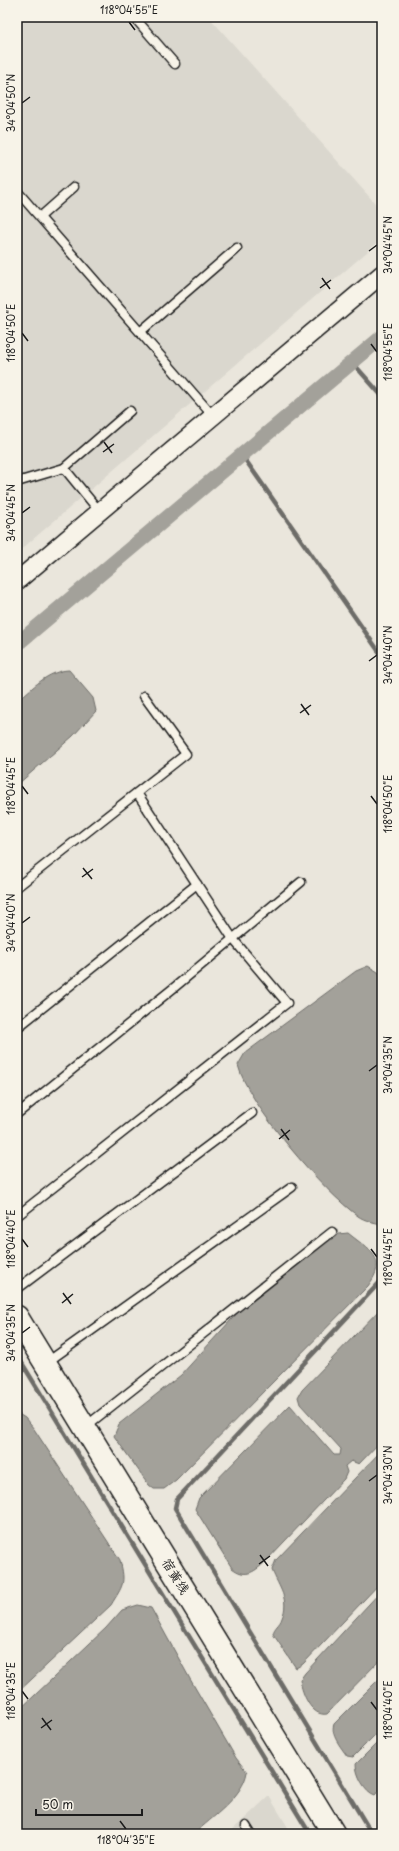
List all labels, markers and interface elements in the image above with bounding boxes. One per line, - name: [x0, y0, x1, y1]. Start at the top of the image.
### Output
- text: 118°04'55"E: [100, 2, 158, 17]
- text: 34°04'50"N: [3, 73, 18, 132]
- text: 34°04'45"N: [380, 216, 395, 274]
- text: 118°04'50"E: [3, 304, 18, 362]
- text: 118°04'55"E: [380, 323, 395, 381]
- text: 34°04'45"N: [3, 484, 18, 542]
- text: 34°04'40"N: [380, 625, 395, 684]
- text: 118°04'45"E: [3, 757, 18, 815]
- text: 118°04'50"E: [380, 775, 395, 833]
- text: 34°04'40"N: [3, 893, 18, 952]
- text: 34°04'35"N: [380, 1036, 395, 1094]
- text: 118°04'40"E: [3, 1210, 18, 1268]
- text: 118°04'45"E: [380, 1228, 395, 1286]
- text: 34°04'35"N: [3, 1304, 18, 1362]
- text: 34°04'30"N: [380, 1445, 395, 1505]
- street label: 宿黄线: [158, 1554, 195, 1597]
- text: 118°04'35"E: [3, 1662, 18, 1720]
- text: 118°04'40"E: [380, 1681, 395, 1739]
- scale bar: [36, 1791, 142, 1817]
- text: 50 m: [42, 1795, 73, 1813]
- text: 118°04'35"E: [97, 1832, 155, 1847]

